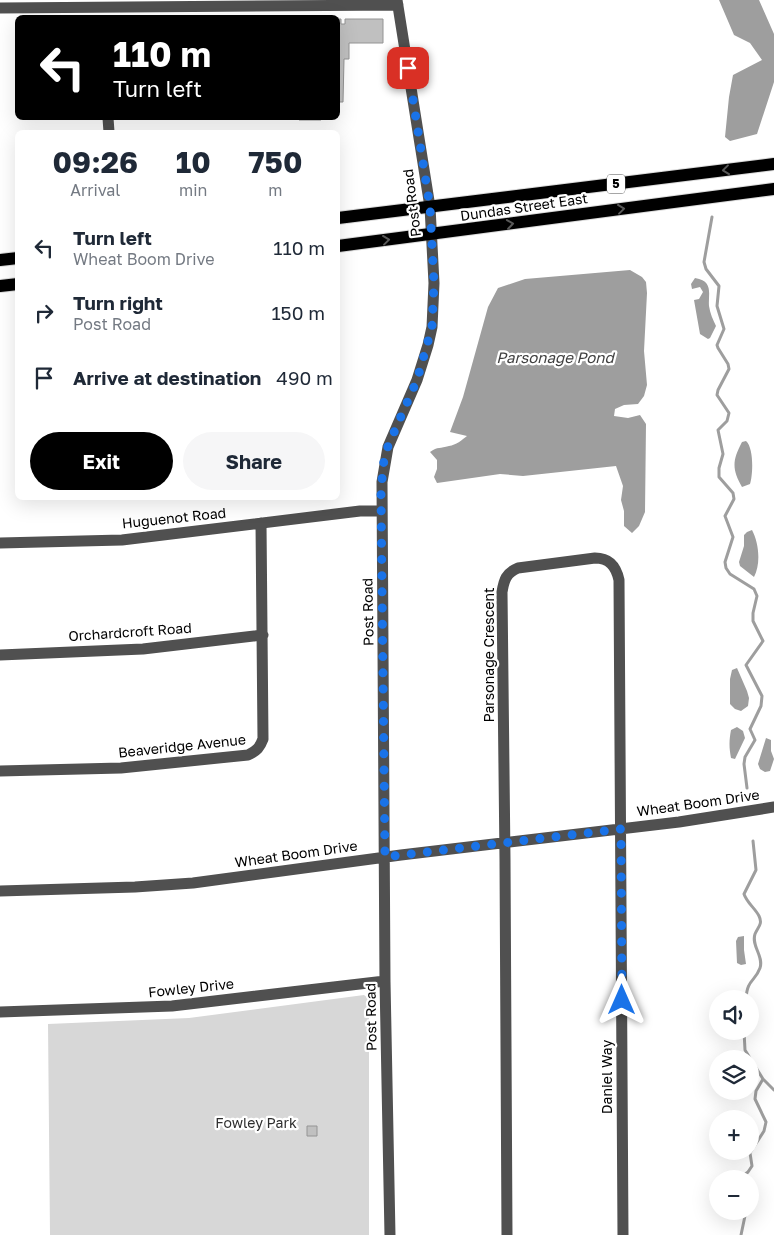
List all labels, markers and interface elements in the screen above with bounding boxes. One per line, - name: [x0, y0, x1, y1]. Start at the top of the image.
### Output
- text: 110 m: [113, 33, 211, 75]
- icon: left: [30, 35, 95, 100]
- pin: [387, 47, 429, 89]
- icon: arrive: [394, 54, 422, 82]
- text: Turn left: [113, 75, 202, 102]
- text: 09:26: [53, 144, 138, 180]
- text: 10: [176, 144, 211, 180]
- text: 750: [248, 144, 302, 180]
- one-way arrow: [721, 164, 729, 175]
- street label: Post Road: [399, 168, 424, 238]
- road number: 5: [607, 174, 625, 193]
- text: Arrival: [70, 180, 120, 200]
- text: min: [179, 180, 207, 200]
- text: m: [268, 180, 282, 200]
- street label: Dundas Street East: [459, 189, 589, 224]
- one-way arrow: [617, 204, 626, 214]
- one-way arrow: [507, 219, 515, 230]
- text: Turn left: [73, 226, 152, 249]
- icon: left: [30, 234, 58, 262]
- one-way arrow: [382, 235, 390, 246]
- text: 110 m: [273, 236, 325, 259]
- text: Wheat Boom Drive: [73, 249, 215, 269]
- text: Turn right: [73, 291, 163, 314]
- icon: right: [30, 299, 58, 327]
- text: 150 m: [271, 301, 325, 324]
- text: Post Road: [73, 314, 151, 334]
- water label: Parsonage Pond: [496, 348, 615, 367]
- icon: arrive: [30, 364, 58, 392]
- text: Arrive at destination: [73, 366, 261, 389]
- text: 490 m: [276, 366, 333, 389]
- button: Exit: [30, 432, 173, 490]
- button: Share: [183, 432, 325, 490]
- street label: Huguenot Road: [121, 504, 227, 531]
- street label: Post Road: [358, 578, 377, 646]
- street label: Parsonage Crescent: [480, 587, 497, 723]
- street label: Orchardcroft Road: [68, 619, 192, 644]
- street label: Beaveridge Avenue: [117, 730, 247, 761]
- street label: Wheat Boom Drive: [635, 785, 760, 820]
- street label: Wheat Boom Drive: [233, 836, 358, 871]
- position arrow: [595, 973, 647, 1025]
- street label: Fowley Drive: [147, 975, 235, 1000]
- street label: Post Road: [361, 983, 380, 1051]
- map controls: [709, 990, 759, 1220]
- button: sound: [709, 990, 759, 1040]
- street label: Daniel Way: [598, 1040, 615, 1114]
- button: layers: [709, 1050, 759, 1100]
- button: +: [709, 1110, 759, 1160]
- park label: Fowley Park: [215, 1114, 297, 1131]
- button: −: [709, 1170, 759, 1220]

